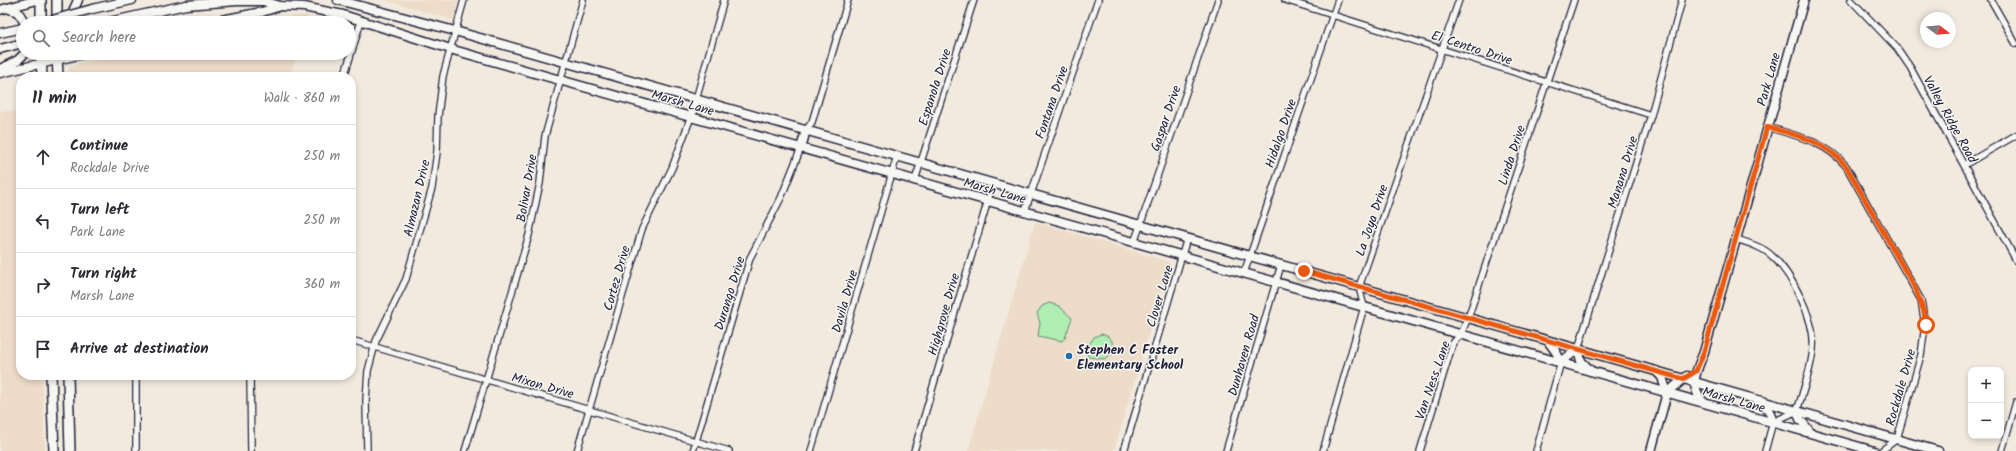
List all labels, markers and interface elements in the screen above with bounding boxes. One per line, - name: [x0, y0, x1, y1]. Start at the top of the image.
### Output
- north arrow: [1920, 12, 1956, 48]
- search box: [16, 16, 356, 60]
- street label: El Centro Drive: [1428, 25, 1515, 71]
- text: Search here: [62, 26, 136, 50]
- icon: search: [30, 27, 52, 49]
- street label: Espanola Drive: [913, 46, 958, 129]
- street label: Park Lane: [1752, 50, 1787, 109]
- street label: Fontana Drive: [1030, 63, 1075, 142]
- street label: Valley Ridge Road: [1917, 72, 1983, 168]
- street label: Gaspar Drive: [1145, 83, 1188, 154]
- street label: Marsh Lane: [649, 84, 717, 122]
- text: 11 min: [32, 85, 77, 112]
- text: Walk · 860 m: [264, 88, 340, 109]
- street label: Hidalgo Drive: [1260, 96, 1303, 171]
- street label: Linda Drive: [1493, 123, 1532, 188]
- street label: Manana Drive: [1602, 133, 1644, 211]
- text: Continue: [70, 134, 128, 158]
- icon: ahead: [32, 146, 54, 168]
- text: 250 m: [303, 146, 340, 167]
- street label: Bolivar Drive: [511, 152, 544, 224]
- text: Rockdale Drive: [70, 158, 149, 179]
- street label: Almazan Drive: [398, 158, 437, 239]
- street label: Marsh Lane: [961, 172, 1029, 210]
- street label: La Joya Drive: [1350, 182, 1395, 259]
- text: Turn left: [70, 198, 130, 222]
- icon: left: [32, 210, 54, 232]
- text: 250 m: [303, 210, 340, 231]
- text: Park Lane: [70, 222, 125, 243]
- street label: Cortez Drive: [598, 243, 637, 313]
- street label: Durango Drive: [709, 254, 752, 333]
- text: Turn right: [70, 262, 137, 286]
- route end: [1295, 262, 1313, 280]
- street label: Clover Lane: [1141, 263, 1180, 330]
- street label: Davila Drive: [826, 267, 864, 335]
- street label: Highgrove Drive: [923, 271, 966, 358]
- icon: right: [32, 274, 54, 296]
- text: 360 m: [303, 274, 340, 295]
- text: Marsh Lane: [70, 286, 134, 307]
- street label: Dunhaven Road: [1223, 312, 1266, 399]
- route start: [1917, 316, 1935, 334]
- text: Arrive at destination: [70, 337, 209, 361]
- icon: arrive: [32, 338, 54, 360]
- street label: Van Ness Lane: [1410, 338, 1457, 423]
- place label: Stephen C Foster Elementary School: [1077, 340, 1184, 376]
- street label: Rockdale Drive: [1880, 346, 1923, 428]
- marker: Stephen C Foster Elementary School: [1064, 351, 1074, 361]
- map controls: [1968, 367, 2004, 439]
- button: +: [1968, 367, 2004, 403]
- street label: Mixon Drive: [509, 368, 576, 405]
- street label: Marsh Lane: [1700, 381, 1768, 419]
- button: −: [1968, 403, 2004, 439]

